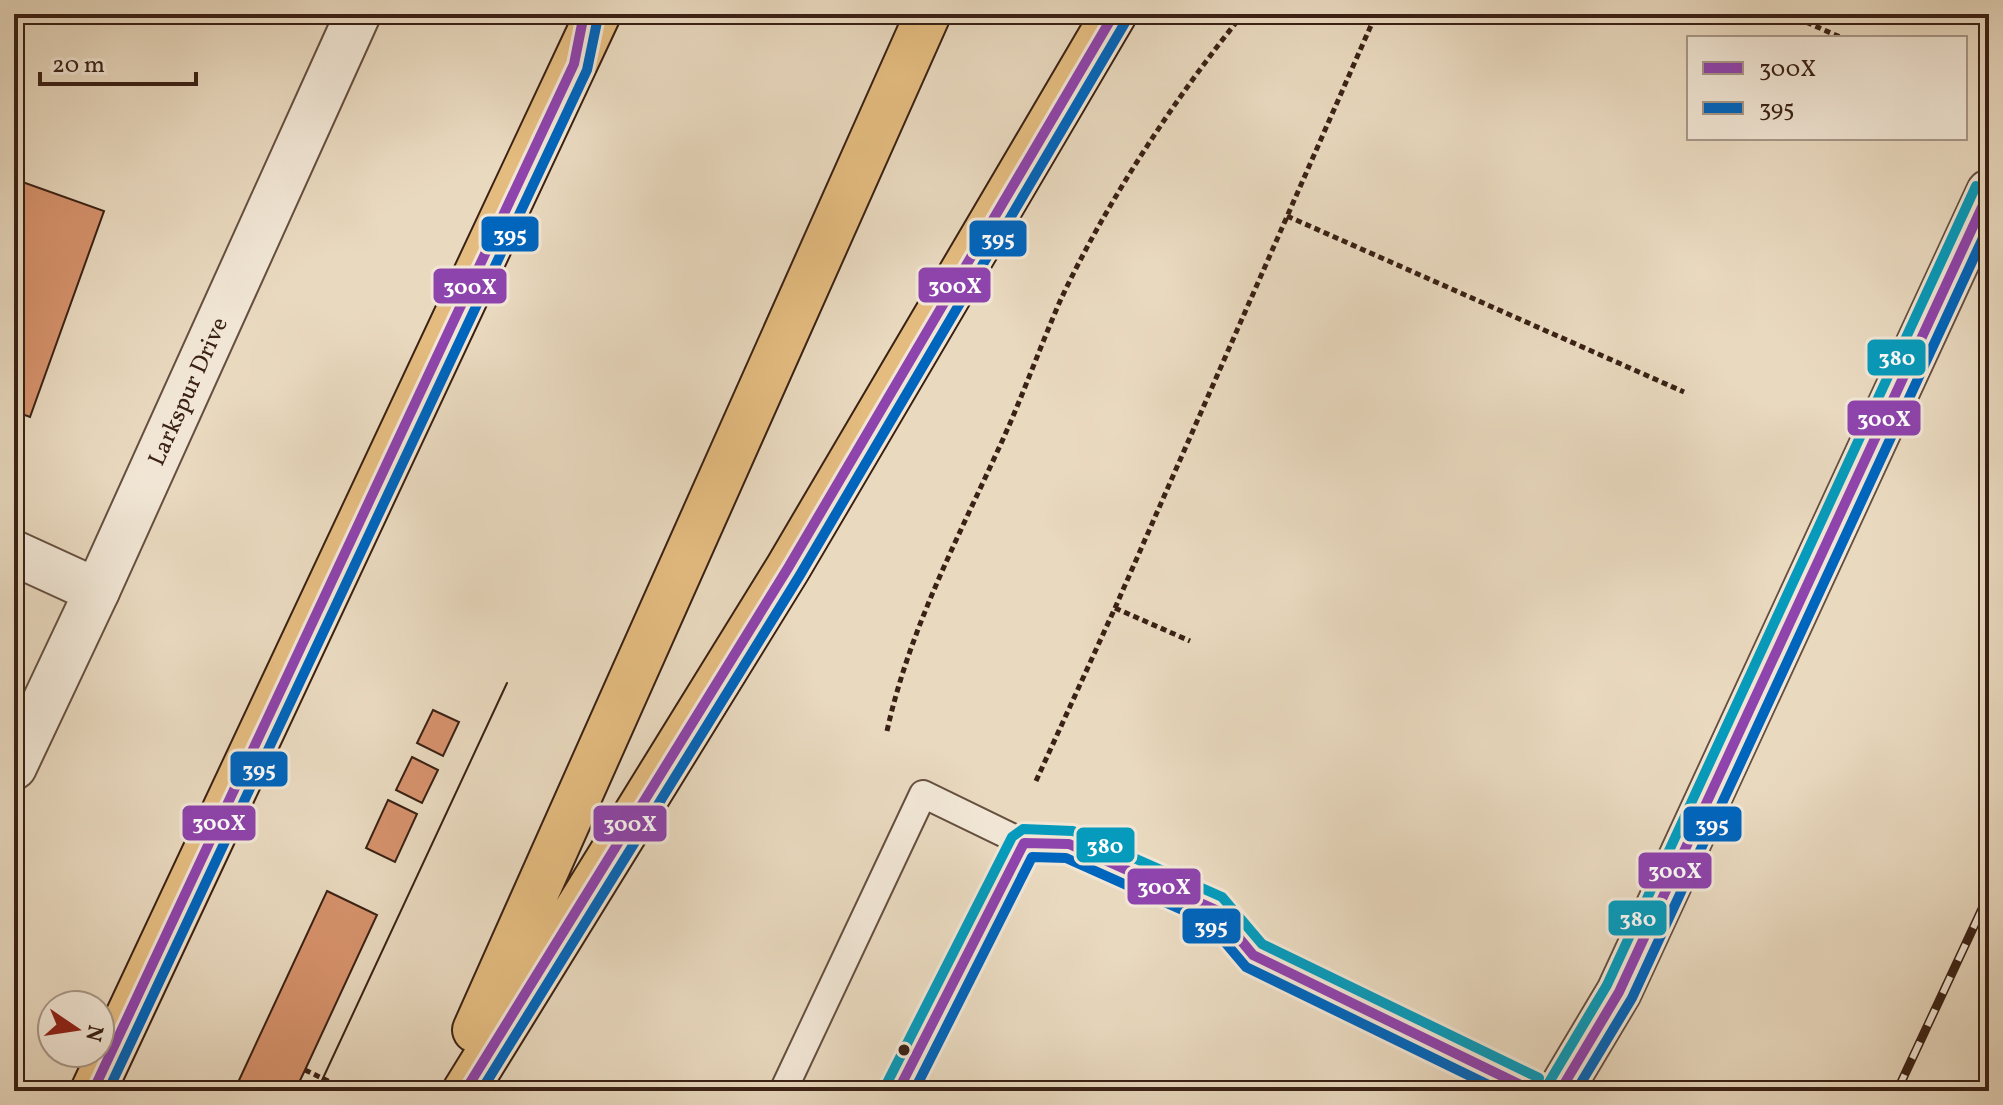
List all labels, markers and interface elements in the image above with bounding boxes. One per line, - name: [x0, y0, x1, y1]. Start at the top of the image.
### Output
- scale bar: [40, 36, 196, 86]
- legend: [1687, 36, 1967, 140]
- text: 20 m: [52, 49, 105, 83]
- text: 300X: [1759, 53, 1816, 87]
- text: 395: [1759, 93, 1795, 127]
- line badge: 395: [480, 215, 540, 253]
- line badge: 395: [968, 219, 1028, 258]
- text: 395: [493, 221, 527, 252]
- text: 395: [981, 225, 1015, 256]
- line badge: 300X: [917, 266, 992, 304]
- line badge: 300X: [432, 267, 508, 305]
- text: 300X: [928, 272, 982, 303]
- text: 300X: [443, 273, 497, 304]
- street label: Larkspur Drive: [141, 312, 238, 472]
- line badge: 380: [1866, 338, 1927, 377]
- text: 380: [1879, 344, 1915, 375]
- line badge: 300X: [1846, 399, 1922, 437]
- text: 300X: [1857, 405, 1911, 436]
- line badge: 395: [229, 750, 289, 788]
- text: 395: [242, 756, 276, 787]
- line badge: 300X: [181, 804, 257, 842]
- line badge: 300X: [592, 804, 668, 843]
- line badge: 395: [1682, 805, 1743, 843]
- text: 300X: [192, 809, 246, 840]
- text: 300X: [603, 810, 657, 841]
- text: 395: [1695, 811, 1729, 842]
- line badge: 380: [1075, 826, 1136, 864]
- text: 380: [1087, 832, 1123, 863]
- line badge: 300X: [1637, 851, 1713, 890]
- text: 300X: [1648, 857, 1702, 888]
- line badge: 300X: [1126, 867, 1202, 906]
- text: 300X: [1137, 873, 1191, 904]
- line badge: 380: [1607, 899, 1668, 937]
- text: 380: [1620, 905, 1656, 936]
- line badge: 395: [1181, 907, 1242, 945]
- text: 395: [1194, 913, 1228, 944]
- north arrow: [36, 989, 116, 1069]
- text: N: [76, 1022, 110, 1044]
- unlabelled marker: [896, 1042, 912, 1058]

